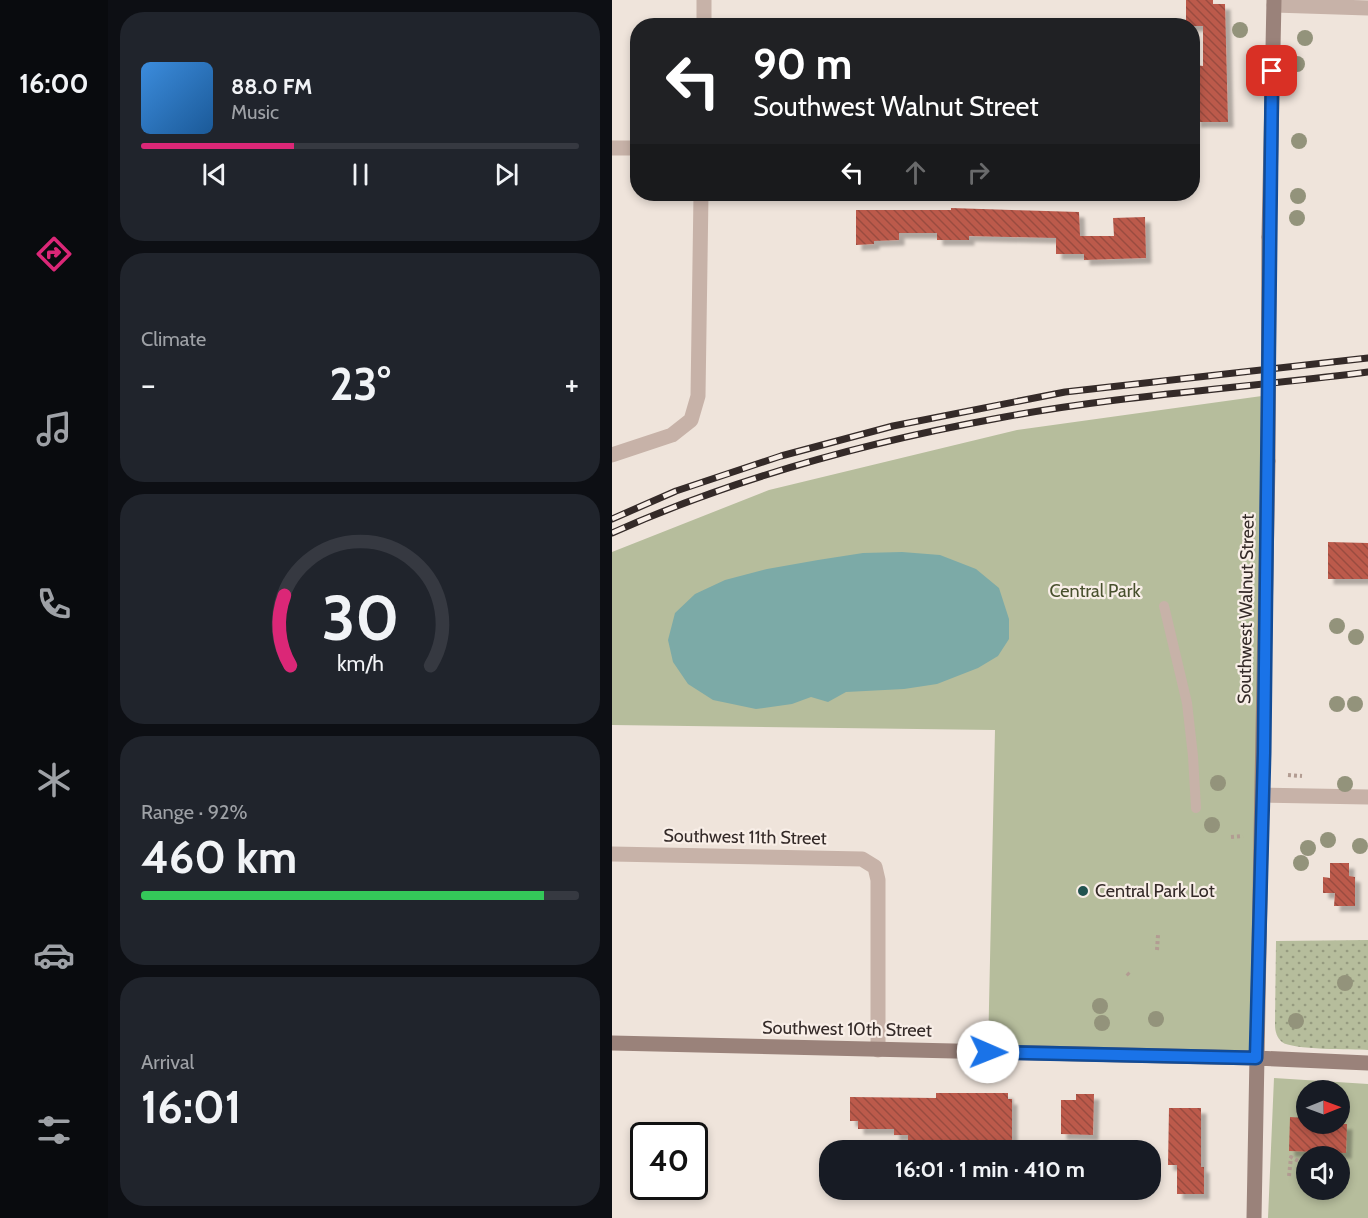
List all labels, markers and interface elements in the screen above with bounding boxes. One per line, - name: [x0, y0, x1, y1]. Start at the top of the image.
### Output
- text: 90 m: [753, 38, 852, 90]
- icon: left: [654, 42, 732, 120]
- pin: [1246, 45, 1297, 96]
- icon: arrive: [1255, 54, 1288, 87]
- text: 16:00: [19, 67, 89, 100]
- text: 88.0 FM: [231, 73, 312, 100]
- text: Southwest Walnut Street: [753, 90, 1039, 123]
- text: Music: [231, 100, 279, 124]
- icon: left: [836, 156, 869, 189]
- icon: ahead: [899, 156, 932, 189]
- icon: right: [962, 156, 995, 189]
- icon: previous: [198, 158, 231, 191]
- icon: pause: [344, 158, 377, 191]
- icon: next: [490, 158, 523, 191]
- icon: directions: [33, 233, 75, 275]
- text: Climate: [141, 327, 206, 351]
- text: 23°: [329, 357, 391, 411]
- text: −: [141, 364, 156, 404]
- text: +: [564, 364, 579, 404]
- icon: music: [33, 408, 75, 450]
- street label: Southwest Walnut Street: [1233, 514, 1259, 704]
- text: 30: [321, 580, 399, 656]
- park label: Central Park: [1050, 580, 1141, 602]
- icon: phone: [33, 583, 75, 625]
- text: km/h: [337, 650, 383, 676]
- icon: climate: [33, 759, 75, 801]
- text: Range · 92%: [141, 800, 248, 824]
- street label: Southwest 11th Street: [663, 825, 827, 849]
- text: 460 km: [141, 830, 297, 884]
- place label: Central Park Lot: [1095, 880, 1215, 902]
- marker: Central Park Lot: [1076, 884, 1090, 898]
- icon: car: [33, 934, 75, 976]
- street label: Southwest 10th Street: [762, 1017, 932, 1041]
- position arrow: [956, 1020, 1020, 1084]
- text: Arrival: [141, 1050, 194, 1074]
- text: 16:01: [141, 1080, 241, 1134]
- north arrow: [1296, 1080, 1350, 1134]
- map controls: [1296, 1080, 1350, 1200]
- icon: filters: [33, 1109, 75, 1151]
- speed limit sign: 40: [630, 1122, 708, 1200]
- button: sound: [1296, 1146, 1350, 1200]
- text: 16:01 · 1 min · 410 m: [895, 1156, 1085, 1183]

